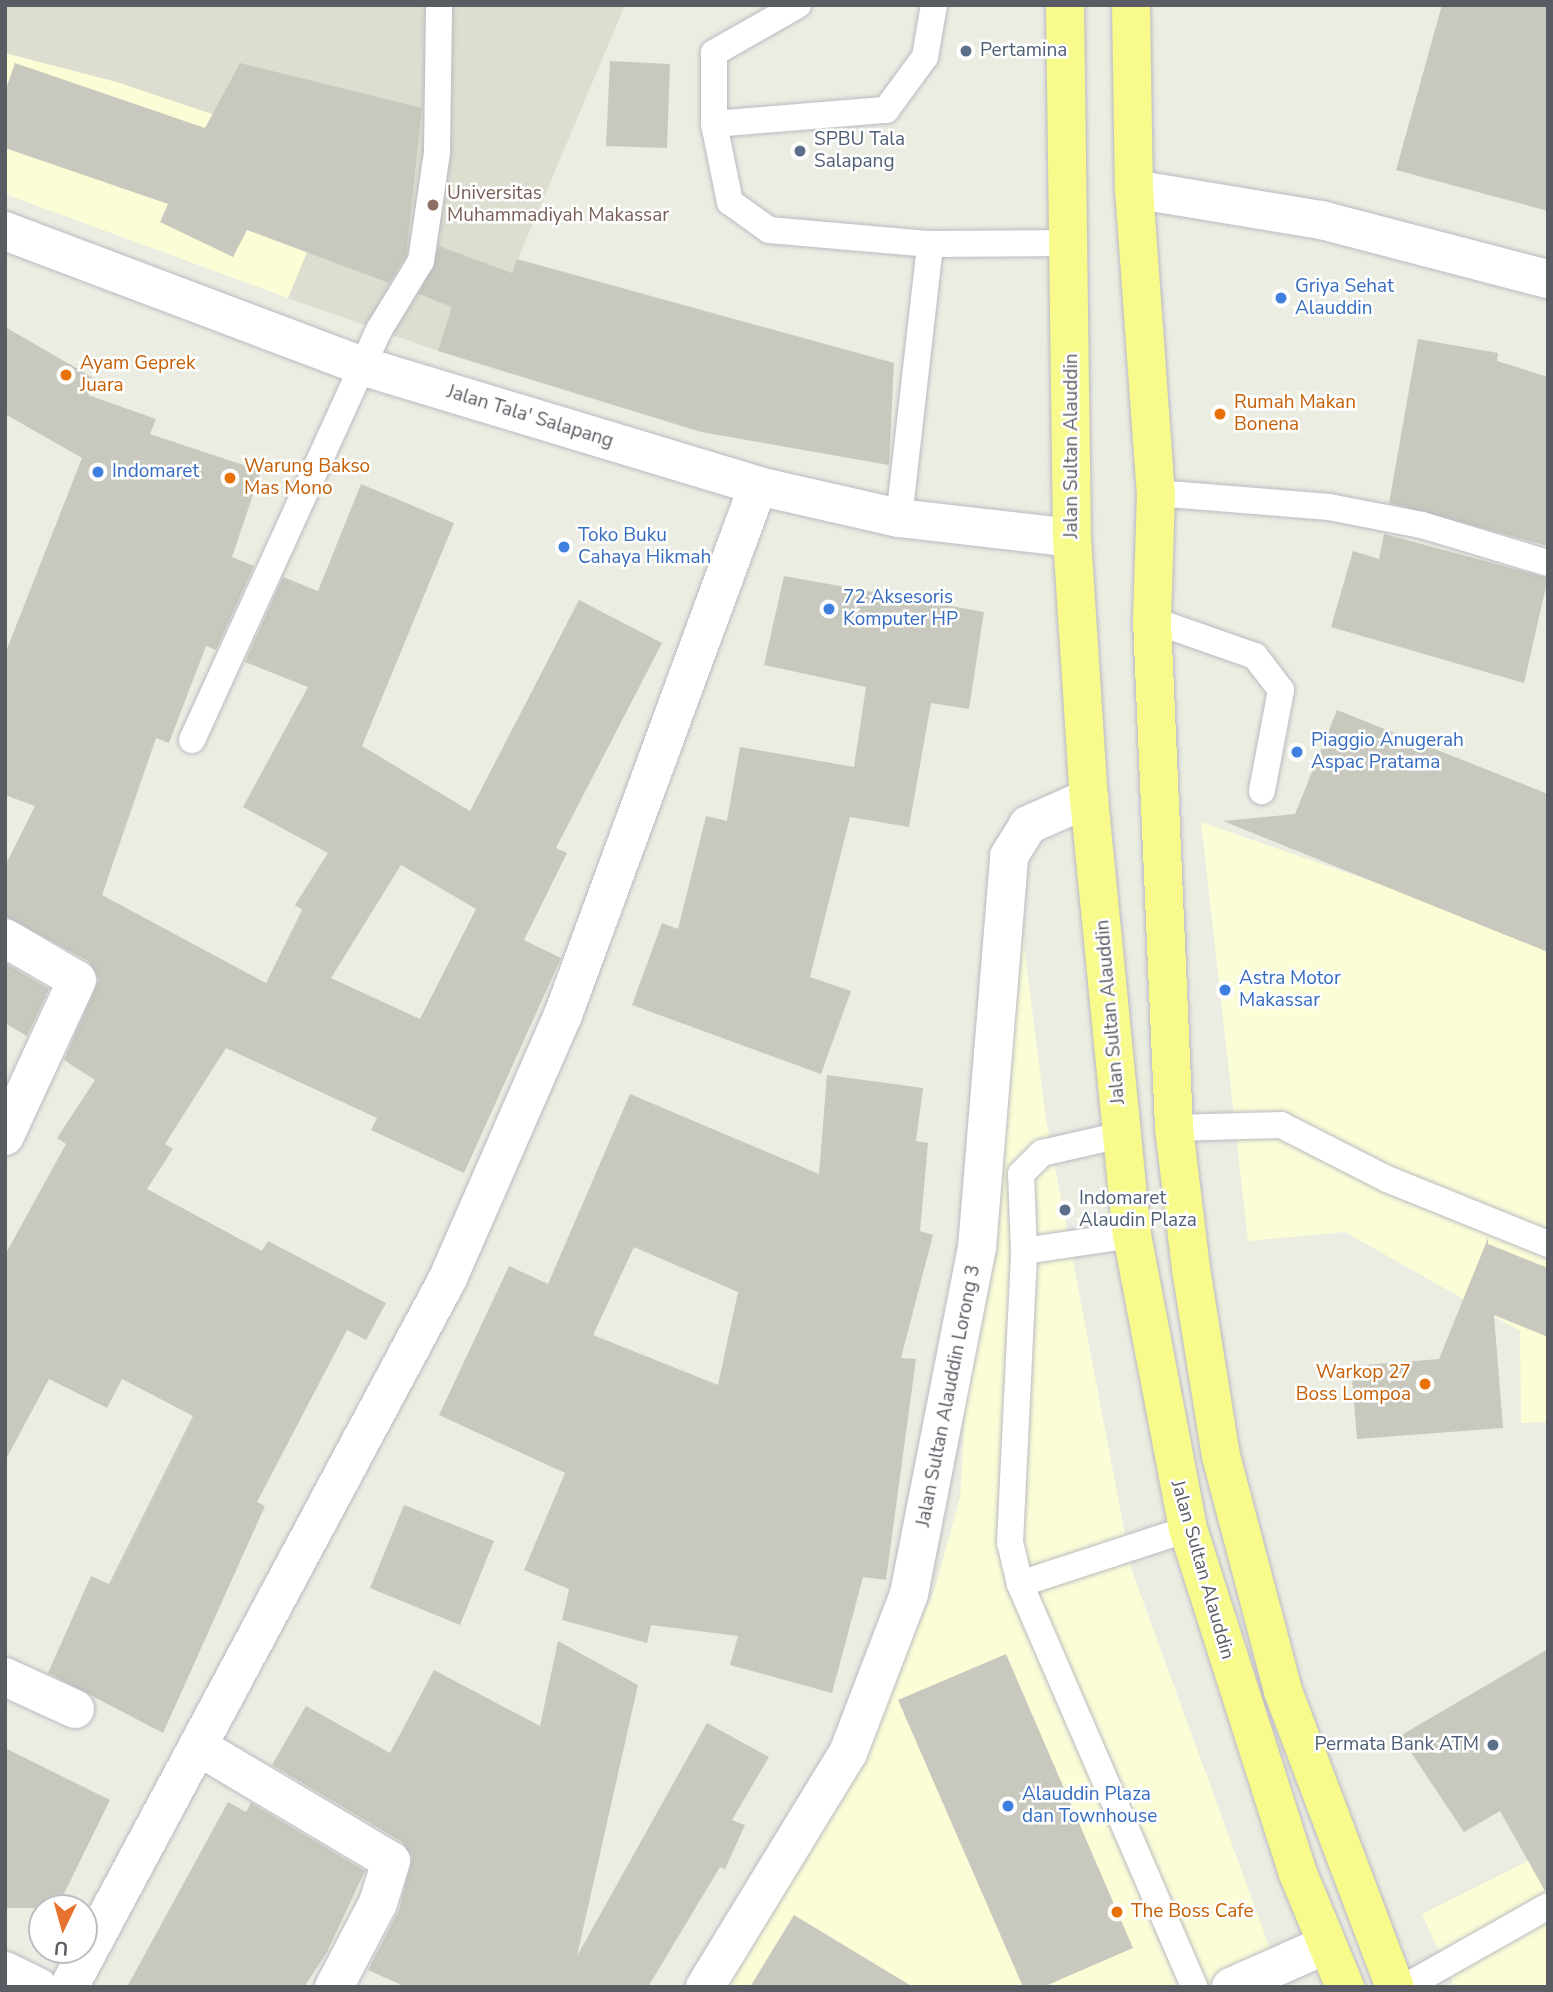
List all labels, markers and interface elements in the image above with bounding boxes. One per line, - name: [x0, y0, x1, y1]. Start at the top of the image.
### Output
- place label: Pertamina: [980, 40, 1067, 62]
- marker: Pertamina: [958, 43, 974, 59]
- place label: SPBU Tala Salapang: [814, 129, 905, 173]
- marker: SPBU Tala Salapang: [792, 143, 808, 159]
- place label: Universitas Muhammadiyah Makassar: [447, 183, 669, 227]
- marker: Universitas Muhammadiyah Makassar: [425, 197, 441, 213]
- place label: Griya Sehat Alauddin: [1295, 276, 1394, 320]
- marker: Griya Sehat Alauddin: [1273, 290, 1289, 306]
- place label: Ayam Geprek Juara: [80, 353, 195, 397]
- street label: Jalan Sultan Alauddin: [1061, 353, 1083, 539]
- marker: Ayam Geprek Juara: [58, 367, 74, 383]
- street label: Jalan Tala' Salapang: [444, 381, 616, 453]
- place label: Rumah Makan Bonena: [1234, 392, 1356, 436]
- marker: Rumah Makan Bonena: [1212, 406, 1228, 422]
- place label: Warung Bakso Mas Mono: [244, 456, 370, 500]
- place label: Indomaret: [112, 461, 199, 483]
- marker: Indomaret: [90, 464, 106, 480]
- marker: Warung Bakso Mas Mono: [222, 470, 238, 486]
- place label: Toko Buku Cahaya Hikmah: [578, 525, 711, 569]
- marker: Toko Buku Cahaya Hikmah: [556, 539, 572, 555]
- place label: 72 Aksesoris Komputer HP: [843, 587, 958, 631]
- marker: 72 Aksesoris Komputer HP: [821, 601, 837, 617]
- place label: Piaggio Anugerah Aspac Pratama: [1311, 730, 1464, 774]
- marker: Piaggio Anugerah Aspac Pratama: [1289, 744, 1305, 760]
- street label: Jalan Sultan Alauddin: [1092, 919, 1130, 1105]
- place label: Astra Motor Makassar: [1239, 968, 1341, 1012]
- marker: Astra Motor Makassar: [1217, 982, 1233, 998]
- place label: Indomaret Alaudin Plaza: [1079, 1188, 1197, 1232]
- marker: Indomaret Alaudin Plaza: [1057, 1202, 1073, 1218]
- street label: Jalan Sultan Alauddin Lorong 3: [912, 1263, 986, 1529]
- place label: Warkop 27 Boss Lompoa: [1296, 1362, 1411, 1406]
- marker: Warkop 27 Boss Lompoa: [1417, 1376, 1433, 1392]
- street label: Jalan Sultan Alauddin: [1165, 1478, 1239, 1662]
- place label: Permata Bank ATM: [1314, 1734, 1479, 1756]
- marker: Permata Bank ATM: [1485, 1737, 1501, 1753]
- place label: Alauddin Plaza dan Townhouse: [1022, 1784, 1157, 1828]
- marker: Alauddin Plaza dan Townhouse: [1000, 1798, 1016, 1814]
- north arrow: [28, 1894, 98, 1964]
- place label: The Boss Cafe: [1131, 1901, 1254, 1923]
- marker: The Boss Cafe: [1109, 1904, 1125, 1920]
- text: U: [53, 1934, 69, 1961]

